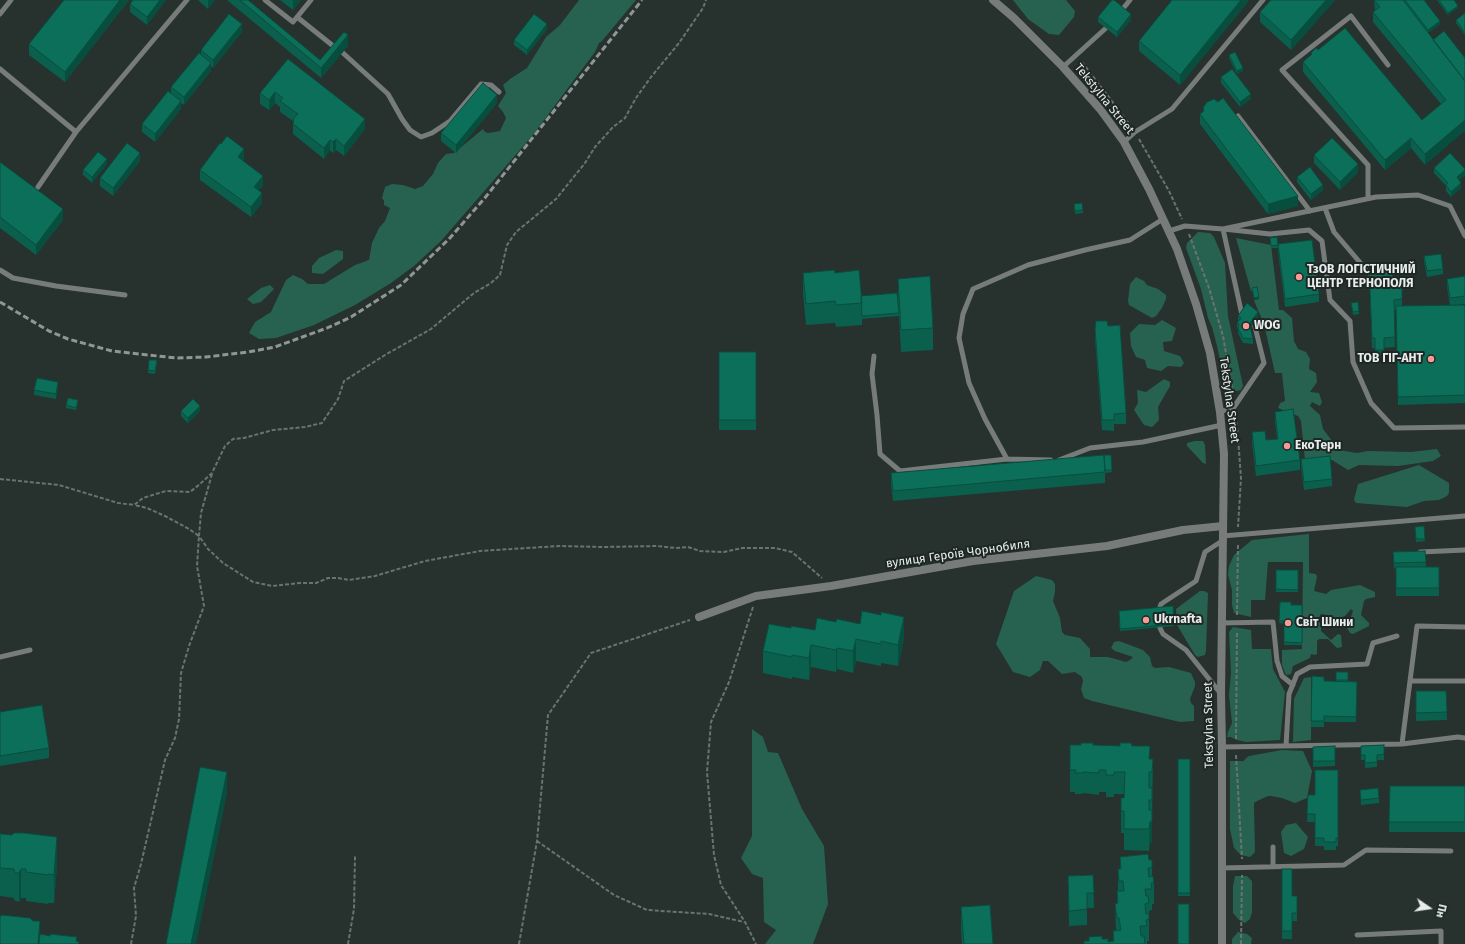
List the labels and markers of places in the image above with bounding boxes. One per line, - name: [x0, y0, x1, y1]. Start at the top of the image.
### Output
- place label: ТзОВ ЛОГІСТИЧНИЙ ЦЕНТР ТЕРНОПОЛЯ: [1307, 263, 1416, 291]
- marker: ТзОВ ЛОГІСТИЧНИЙ ЦЕНТР ТЕРНОПОЛЯ: [1294, 272, 1304, 282]
- place label: WOG: [1254, 319, 1280, 333]
- marker: WOG: [1241, 321, 1251, 331]
- place label: ТОВ ГІГ-АНТ: [1358, 352, 1423, 366]
- marker: ТОВ ГІГ-АНТ: [1426, 354, 1436, 364]
- place label: ЕкоТерн: [1295, 439, 1341, 453]
- marker: ЕкоТерн: [1282, 441, 1292, 451]
- place label: Ukrnafta: [1154, 613, 1202, 627]
- marker: Ukrnafta: [1141, 615, 1151, 625]
- place label: Світ Шини: [1296, 616, 1353, 630]
- marker: Світ Шини: [1283, 618, 1293, 628]

